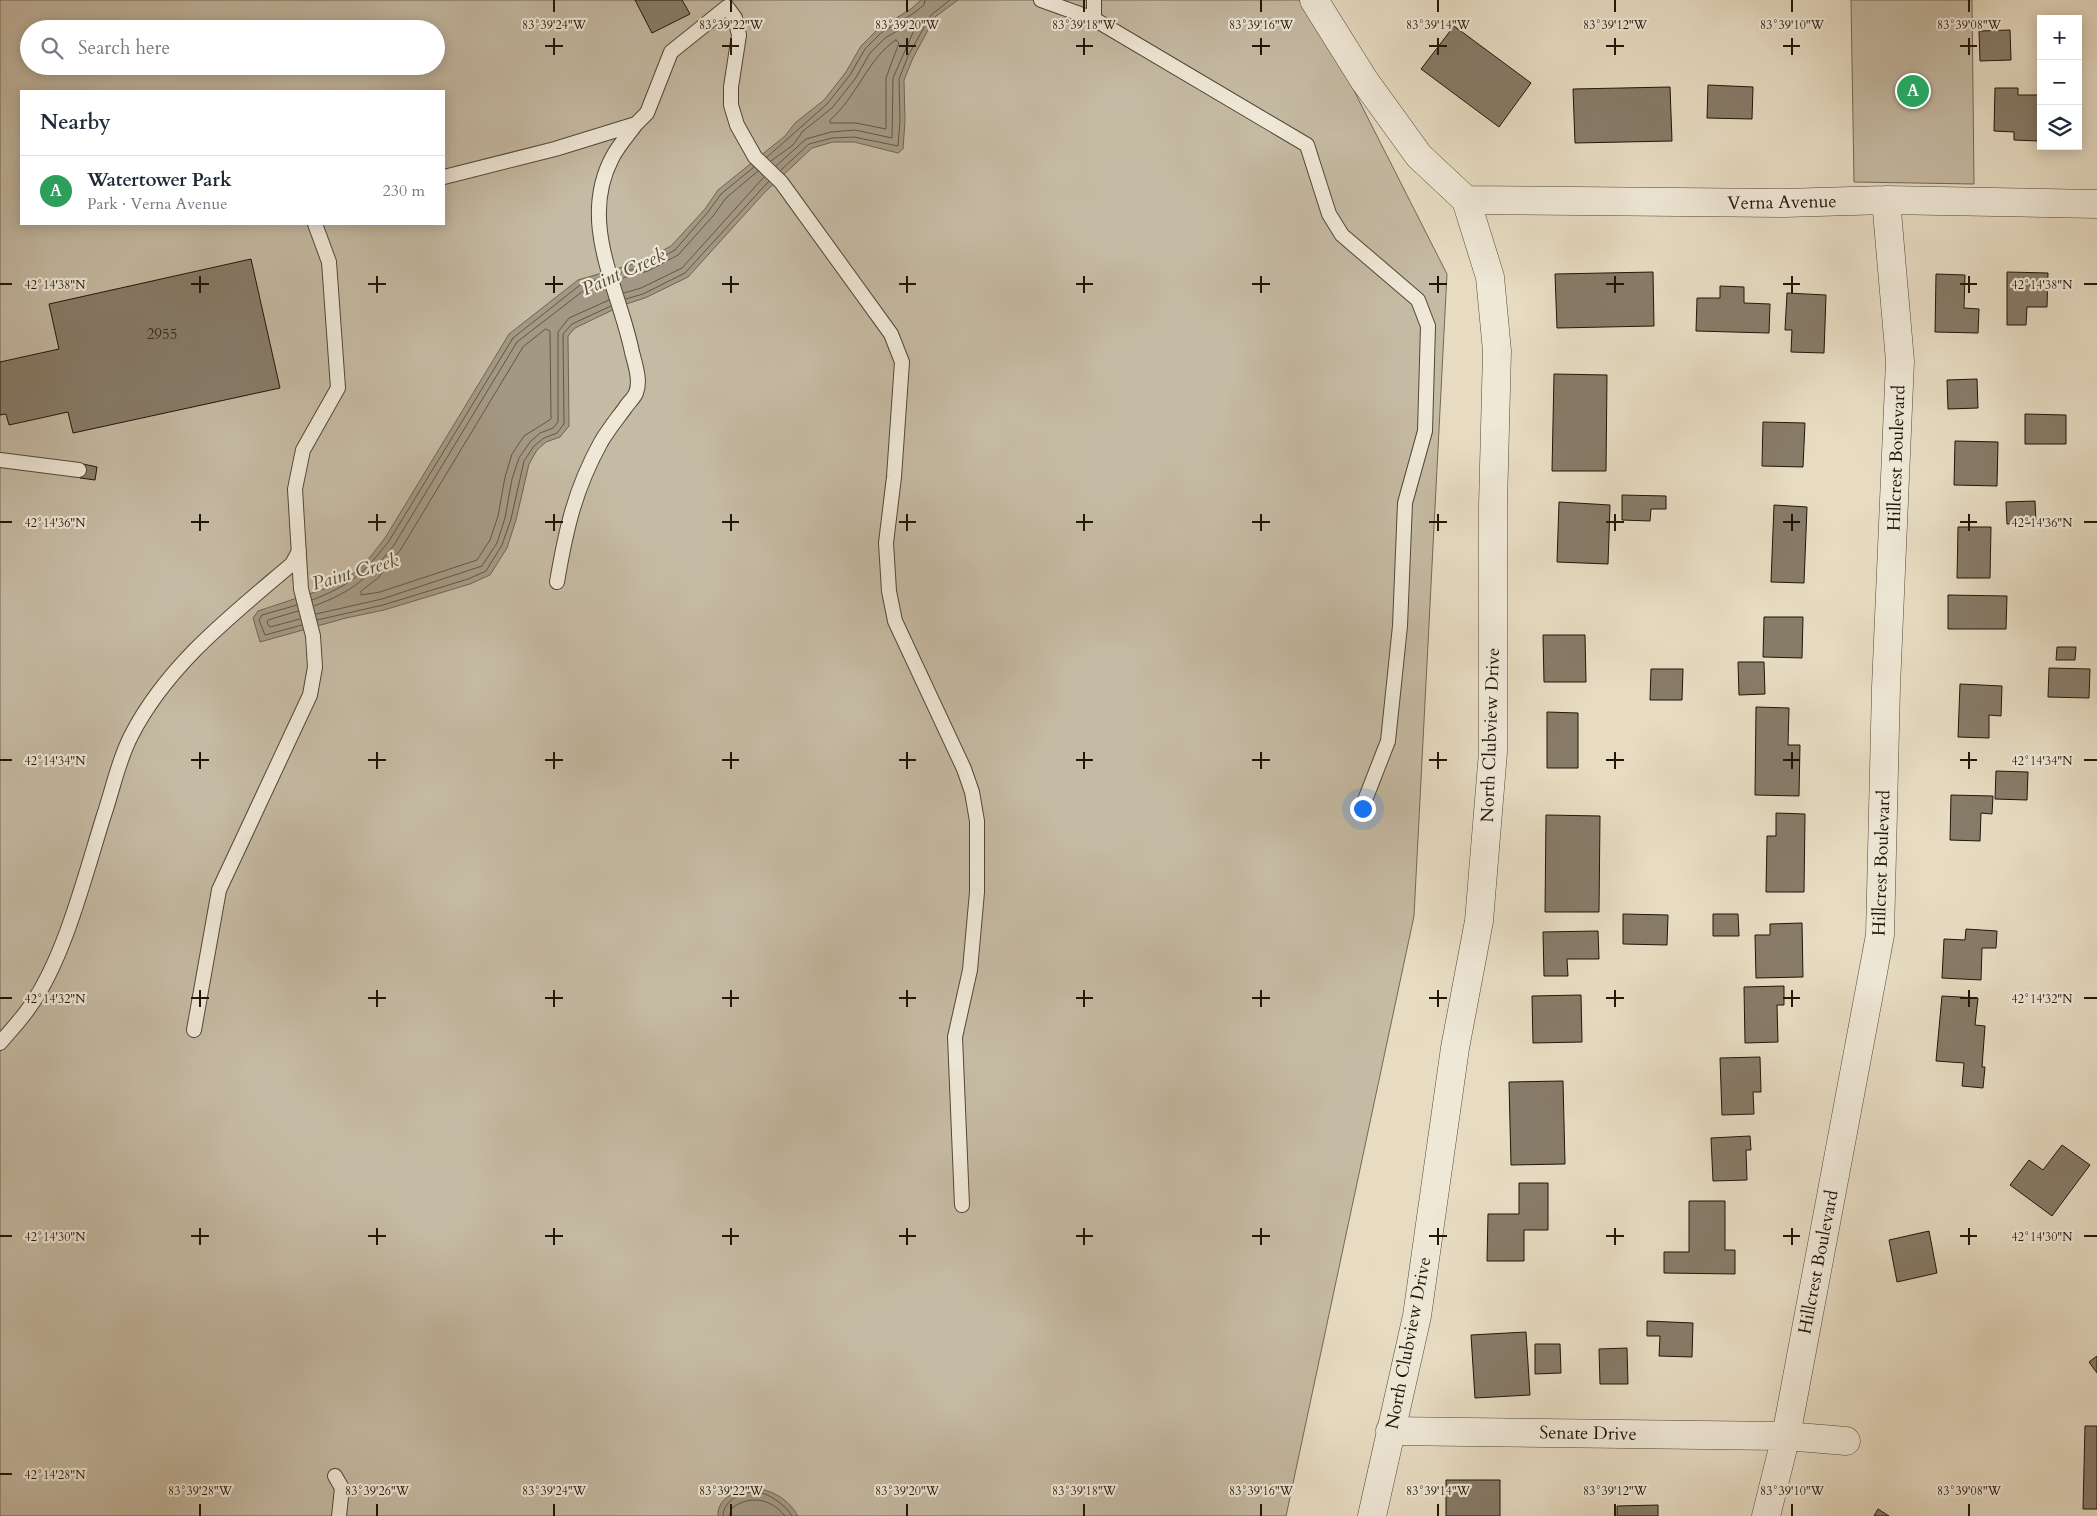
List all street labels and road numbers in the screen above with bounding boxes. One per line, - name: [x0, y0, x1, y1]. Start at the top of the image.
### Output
- street label: Verna Avenue: [1727, 189, 1837, 216]
- street label: Hillcrest Boulevard: [1881, 384, 1912, 532]
- street label: North Clubview Drive: [1475, 647, 1506, 823]
- street label: Hillcrest Boulevard: [1866, 789, 1897, 937]
- street label: Hillcrest Boulevard: [1792, 1187, 1845, 1336]
- street label: North Clubview Drive: [1380, 1255, 1437, 1431]
- street label: Senate Drive: [1539, 1420, 1637, 1447]

